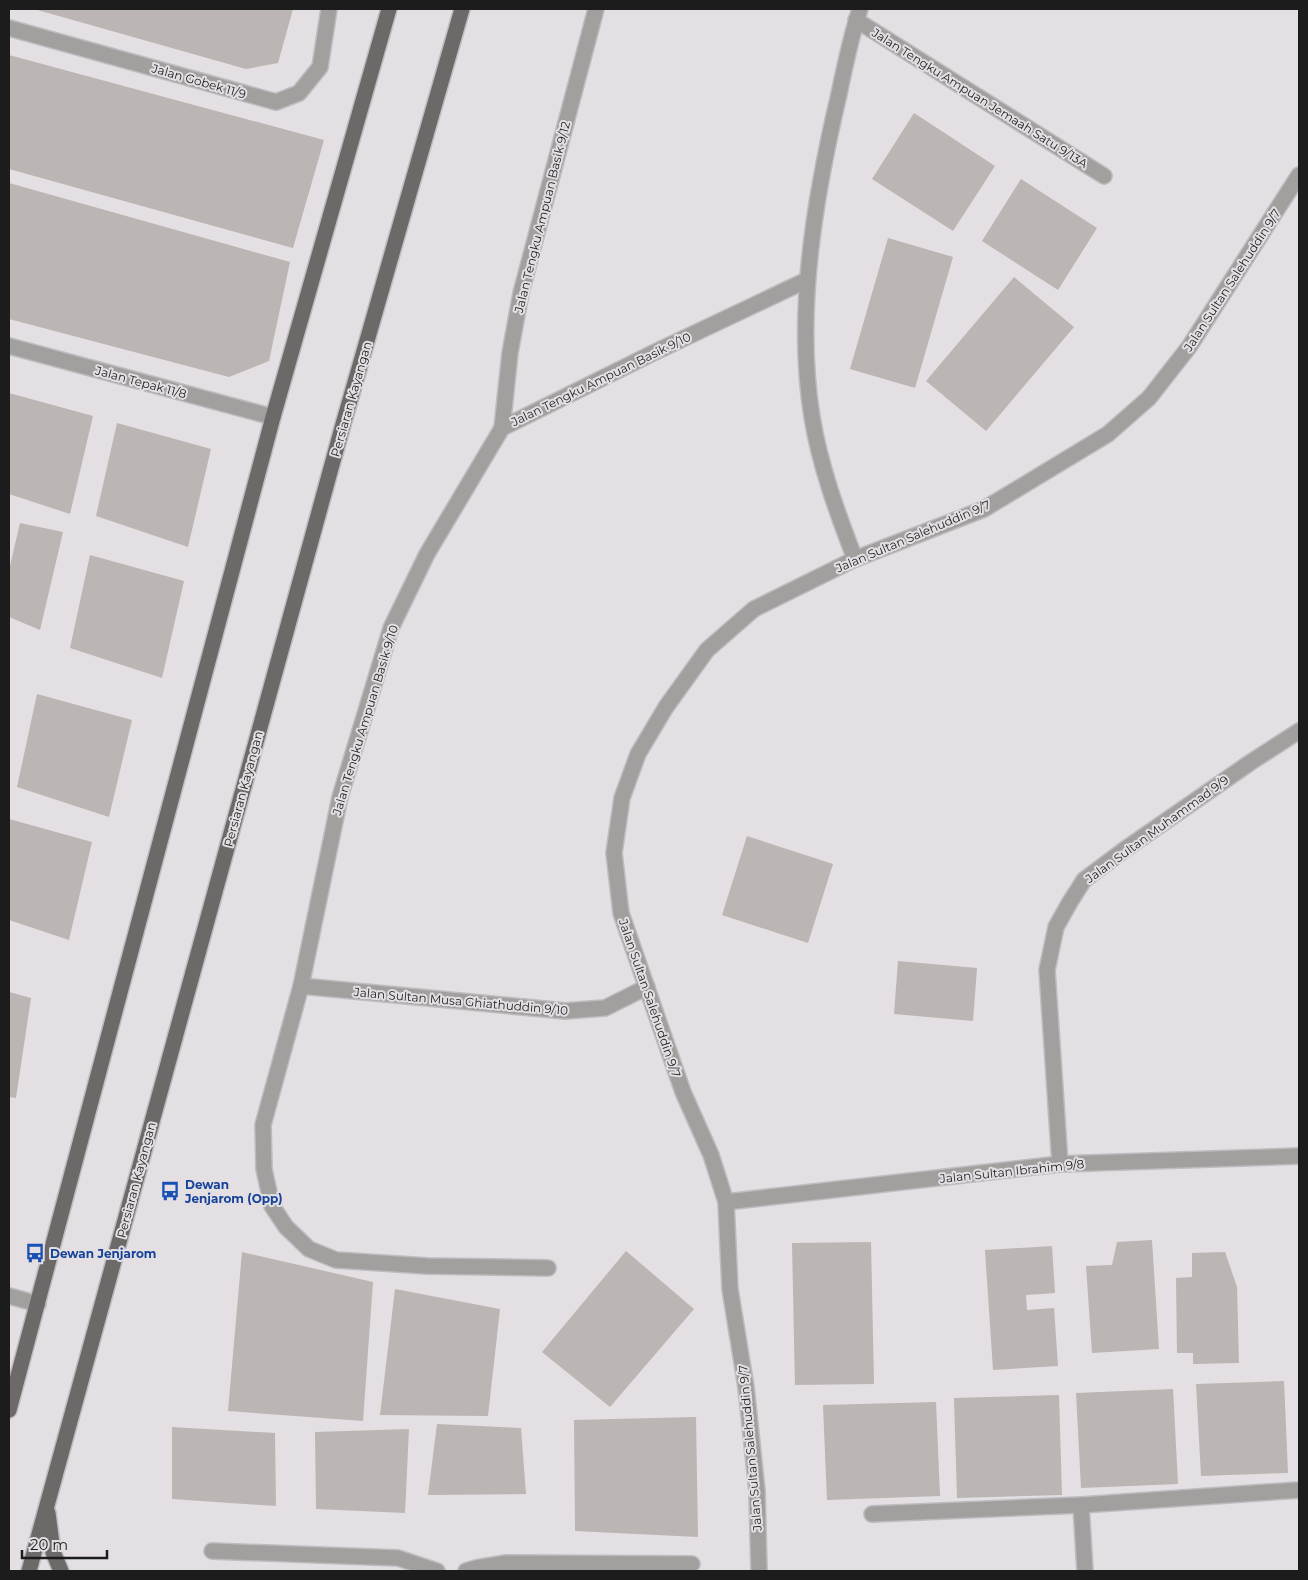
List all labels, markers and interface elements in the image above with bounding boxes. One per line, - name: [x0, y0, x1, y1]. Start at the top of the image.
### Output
- street label: Jalan Tengku Ampuan Jemaah Satu 9/13A: [868, 24, 1091, 171]
- street label: Jalan Gobek 11/9: [149, 60, 248, 102]
- street label: Jalan Tengku Ampuan Basik 9/12: [511, 120, 573, 315]
- street label: Jalan Sultan Salehuddin 9/7: [1180, 206, 1284, 355]
- street label: Jalan Tengku Ampuan Basik 9/10: [508, 329, 693, 430]
- street label: Persiaran Kayangan: [327, 340, 375, 458]
- street label: Jalan Tepak 11/8: [93, 362, 189, 401]
- street label: Jalan Sultan Salehuddin 9/7: [833, 497, 993, 576]
- street label: Jalan Tengku Ampuan Basik 9/10: [329, 623, 401, 818]
- street label: Persiaran Kayangan: [220, 729, 266, 849]
- street label: Jalan Sultan Muhammad 9/9: [1082, 772, 1231, 887]
- street label: Jalan Sultan Salehuddin 9/7: [615, 916, 684, 1079]
- street label: Jalan Sultan Musa Ghiathuddin 9/10: [352, 984, 569, 1018]
- street label: Persiaran Kayangan: [113, 1120, 159, 1240]
- street label: Jalan Sultan Ibrahim 9/8: [938, 1156, 1085, 1186]
- place label: Dewan Jenjarom (Opp): [184, 1177, 283, 1206]
- bus stop icon: Dewan Jenjarom (Opp): [159, 1180, 181, 1202]
- bus stop icon: Dewan Jenjarom: [24, 1242, 46, 1264]
- place label: Dewan Jenjarom: [50, 1246, 156, 1261]
- street label: Jalan Sultan Salehuddin 9/7: [735, 1364, 765, 1533]
- scale bar: [22, 1528, 108, 1560]
- text: 20 m: [30, 1535, 68, 1554]

